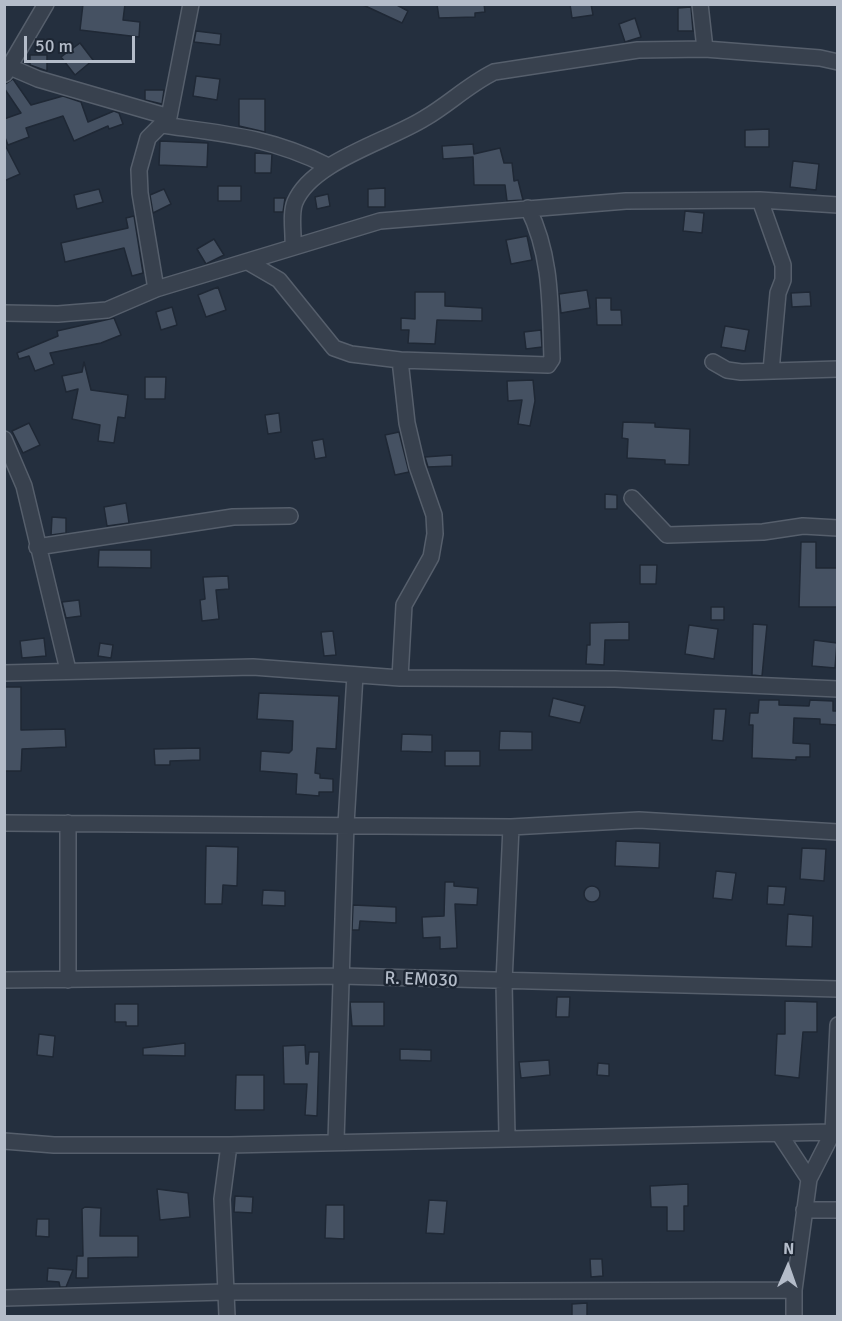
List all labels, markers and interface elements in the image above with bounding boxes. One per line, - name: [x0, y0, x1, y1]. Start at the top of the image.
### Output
- scale bar: [27, 24, 138, 62]
- text: 50 m: [35, 35, 73, 57]
- street label: R. EM030: [384, 968, 458, 992]
- north arrow: [758, 1237, 818, 1297]
- text: N: [783, 1239, 795, 1259]

